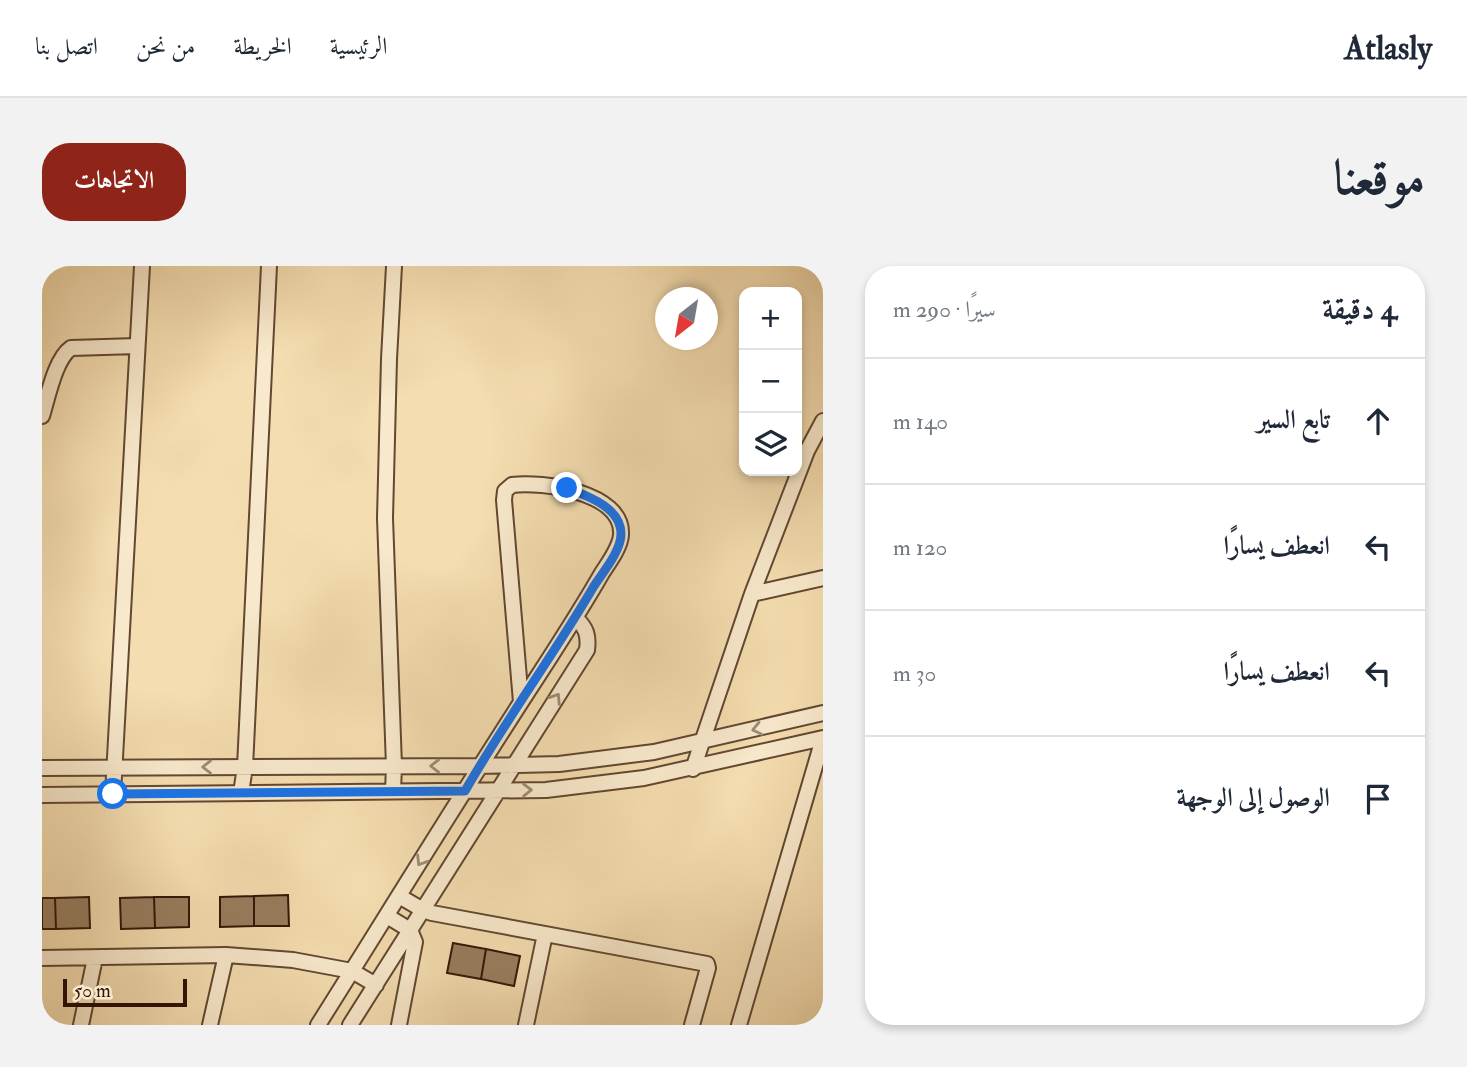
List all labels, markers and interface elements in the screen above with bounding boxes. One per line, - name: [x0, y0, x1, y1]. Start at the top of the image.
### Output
- text: Atlasly: [1344, 28, 1432, 69]
- text: اتصل بنا: [35, 31, 98, 62]
- text: من نحن: [136, 31, 195, 62]
- text: الخريطة: [233, 31, 292, 62]
- text: الرئيسية: [330, 31, 387, 62]
- button: الاتجاهات: [42, 143, 186, 221]
- text: موقعنا: [1333, 148, 1425, 209]
- north arrow: [655, 287, 718, 350]
- map controls: [739, 287, 802, 476]
- button: +: [739, 287, 802, 350]
- text: 4 دقيقة: [1322, 291, 1397, 328]
- text: سيرًا · 290 m: [893, 295, 996, 324]
- button: −: [739, 350, 802, 413]
- icon: ahead: [1359, 402, 1397, 440]
- text: تابع السير: [1257, 404, 1330, 436]
- text: 140 m: [893, 407, 948, 436]
- button: layers: [739, 413, 802, 476]
- route end: [551, 472, 582, 503]
- icon: left: [1359, 528, 1397, 566]
- text: انعطف يسارًا: [1224, 530, 1330, 562]
- text: 120 m: [893, 533, 947, 562]
- icon: left: [1359, 654, 1397, 692]
- text: انعطف يسارًا: [1224, 656, 1330, 688]
- text: 30 m: [893, 659, 936, 688]
- one-way arrow: [548, 692, 561, 705]
- one-way arrow: [751, 721, 763, 735]
- one-way arrow: [429, 758, 439, 774]
- one-way arrow: [201, 759, 212, 775]
- route start: [97, 778, 128, 809]
- icon: arrive: [1359, 780, 1397, 818]
- one-way arrow: [522, 782, 532, 798]
- text: الوصول إلى الوجهة: [1177, 782, 1330, 814]
- one-way arrow: [417, 854, 430, 867]
- scale bar: [63, 976, 187, 1008]
- text: 50 m: [74, 979, 111, 1003]

